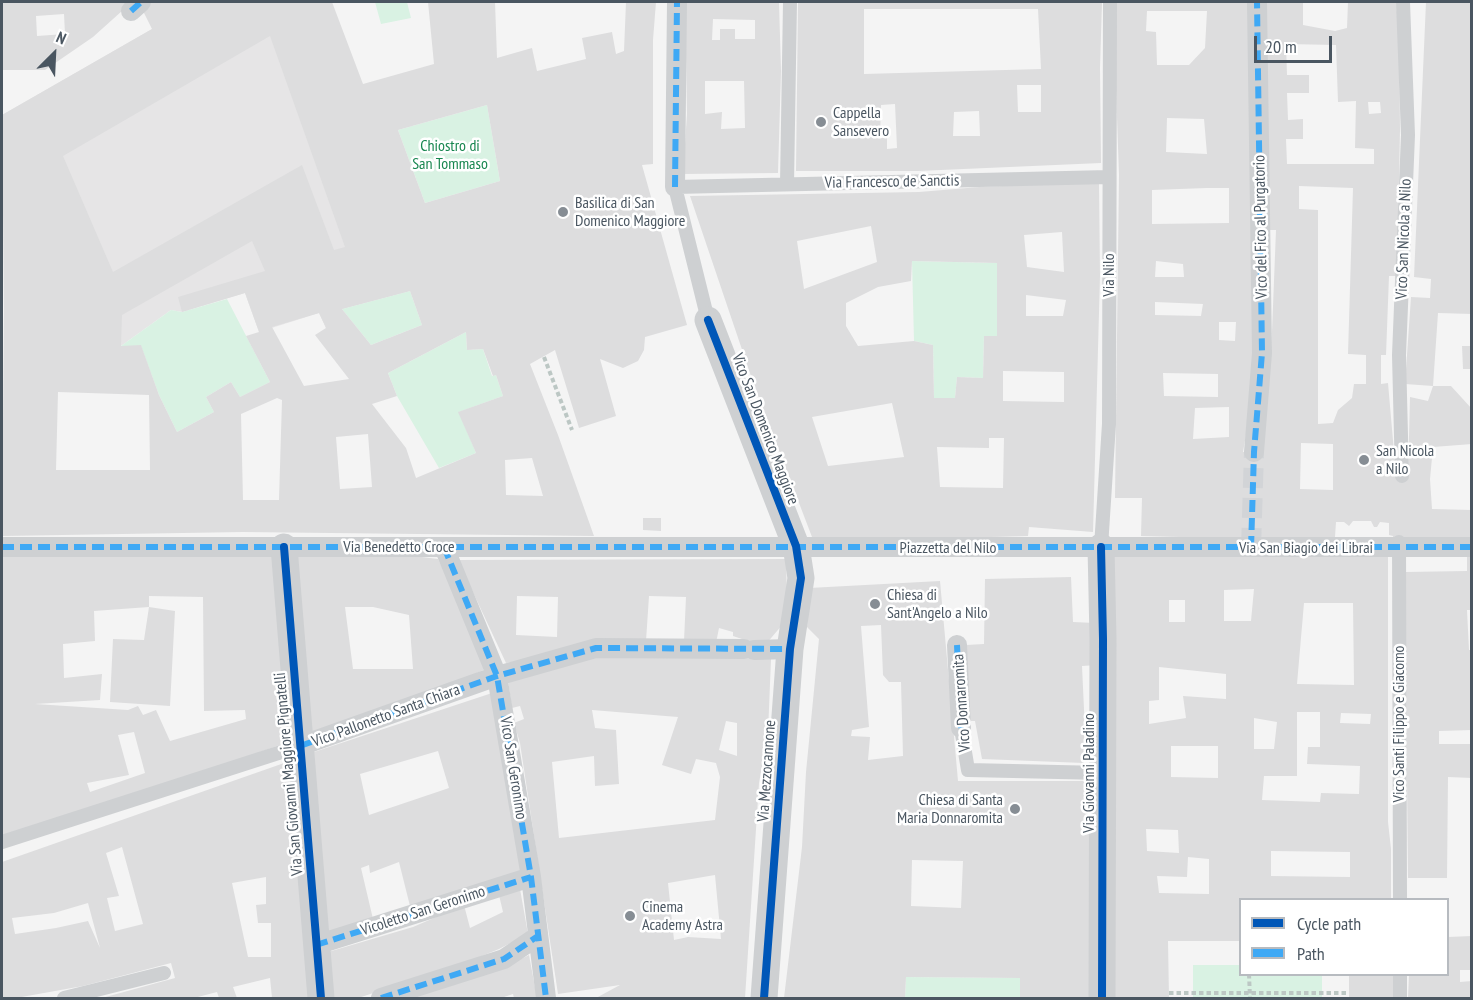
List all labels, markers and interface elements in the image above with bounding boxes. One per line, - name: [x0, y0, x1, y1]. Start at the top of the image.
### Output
- north arrow: [24, 24, 84, 84]
- scale bar: [1257, 24, 1335, 62]
- text: N: [53, 27, 69, 48]
- text: 20 m: [1265, 35, 1297, 58]
- place label: Cappella Sansevero: [833, 103, 889, 141]
- marker: Cappella Sansevero: [814, 115, 828, 129]
- park label: Chiostro di San Tommaso: [412, 136, 488, 174]
- street label: Vico del Fico al Purgatorio: [1250, 155, 1272, 299]
- street label: Via Francesco de Sanctis: [825, 171, 959, 193]
- street label: Vico San Nicola a Nilo: [1392, 178, 1416, 300]
- place label: Basilica di San Domenico Maggiore: [575, 193, 685, 231]
- marker: Basilica di San Domenico Maggiore: [556, 205, 570, 219]
- street label: Via Nilo: [1099, 253, 1119, 297]
- street label: Vico San Domenico Maggiore: [727, 351, 803, 507]
- place label: San Nicola a Nilo: [1376, 441, 1434, 479]
- marker: San Nicola a Nilo: [1357, 453, 1371, 467]
- street label: Via Benedetto Croce: [343, 537, 455, 557]
- street label: Piazzetta del Nilo: [900, 538, 996, 558]
- street label: Via San Biagio dei Librai: [1239, 538, 1373, 558]
- place label: Chiesa di Sant'Angelo a Nilo: [887, 585, 988, 623]
- marker: Chiesa di Sant'Angelo a Nilo: [868, 597, 882, 611]
- street label: Vico Santi Filippo e Giacomo: [1389, 645, 1409, 803]
- street label: Vico Donnaromita: [949, 653, 975, 753]
- street label: Via San Giovanni Maggiore Pignatelli: [271, 672, 307, 876]
- street label: Vico Pallonetto Santa Chiara: [309, 680, 463, 752]
- street label: Via Giovanni Paladino: [1079, 713, 1099, 833]
- street label: Vico San Geronimo: [495, 715, 531, 821]
- street label: Via Mezzocannone: [754, 719, 780, 823]
- place label: Chiesa di Santa Maria Donnaromita: [897, 790, 1003, 828]
- marker: Chiesa di Santa Maria Donnaromita: [1008, 802, 1022, 816]
- street label: Vicoletto San Geronimo: [358, 882, 488, 940]
- place label: Cinema Academy Astra: [642, 897, 723, 935]
- legend: [1239, 898, 1449, 976]
- marker: Cinema Academy Astra: [623, 909, 637, 923]
- text: Cycle path: [1297, 912, 1361, 935]
- text: Path: [1297, 942, 1325, 965]

